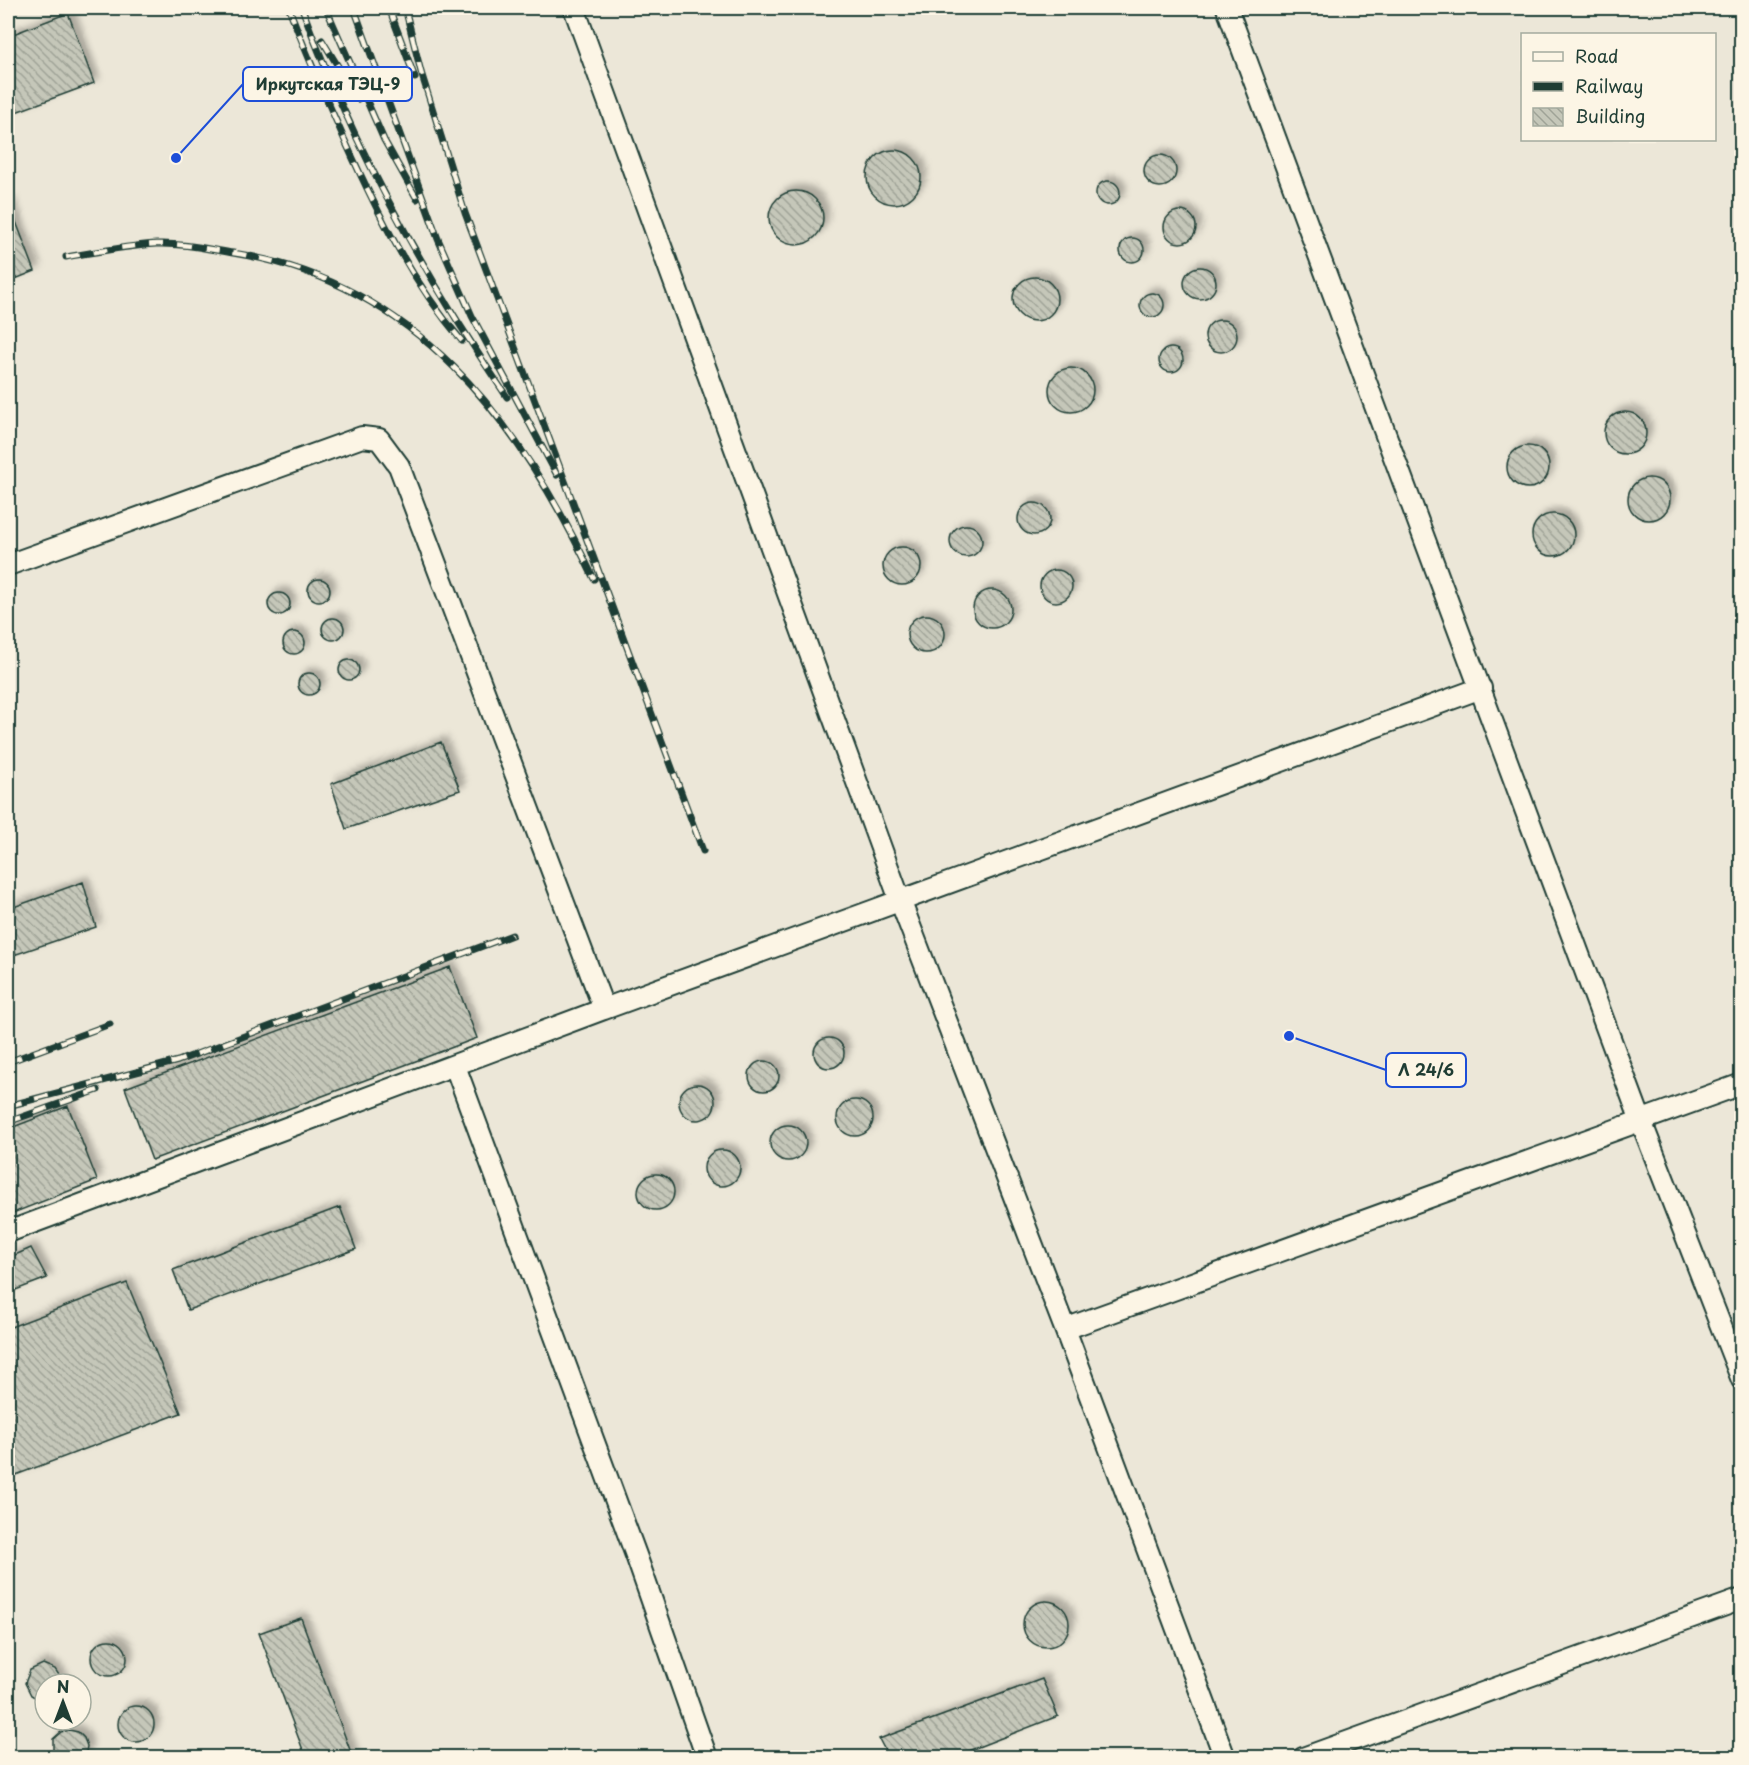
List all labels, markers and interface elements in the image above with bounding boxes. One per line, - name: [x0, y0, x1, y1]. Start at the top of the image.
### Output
- legend: [1521, 33, 1716, 141]
- text: Road: [1575, 42, 1619, 69]
- callout: Иркутская ТЭЦ-9: [243, 67, 412, 101]
- text: Иркутская ТЭЦ-9: [256, 71, 400, 95]
- text: Railway: [1575, 72, 1643, 99]
- text: Building: [1575, 102, 1645, 129]
- callout: Л 24/6: [1386, 1053, 1466, 1087]
- text: Л 24/6: [1398, 1057, 1454, 1081]
- north arrow: [33, 1672, 93, 1732]
- text: N: [57, 1674, 69, 1698]

